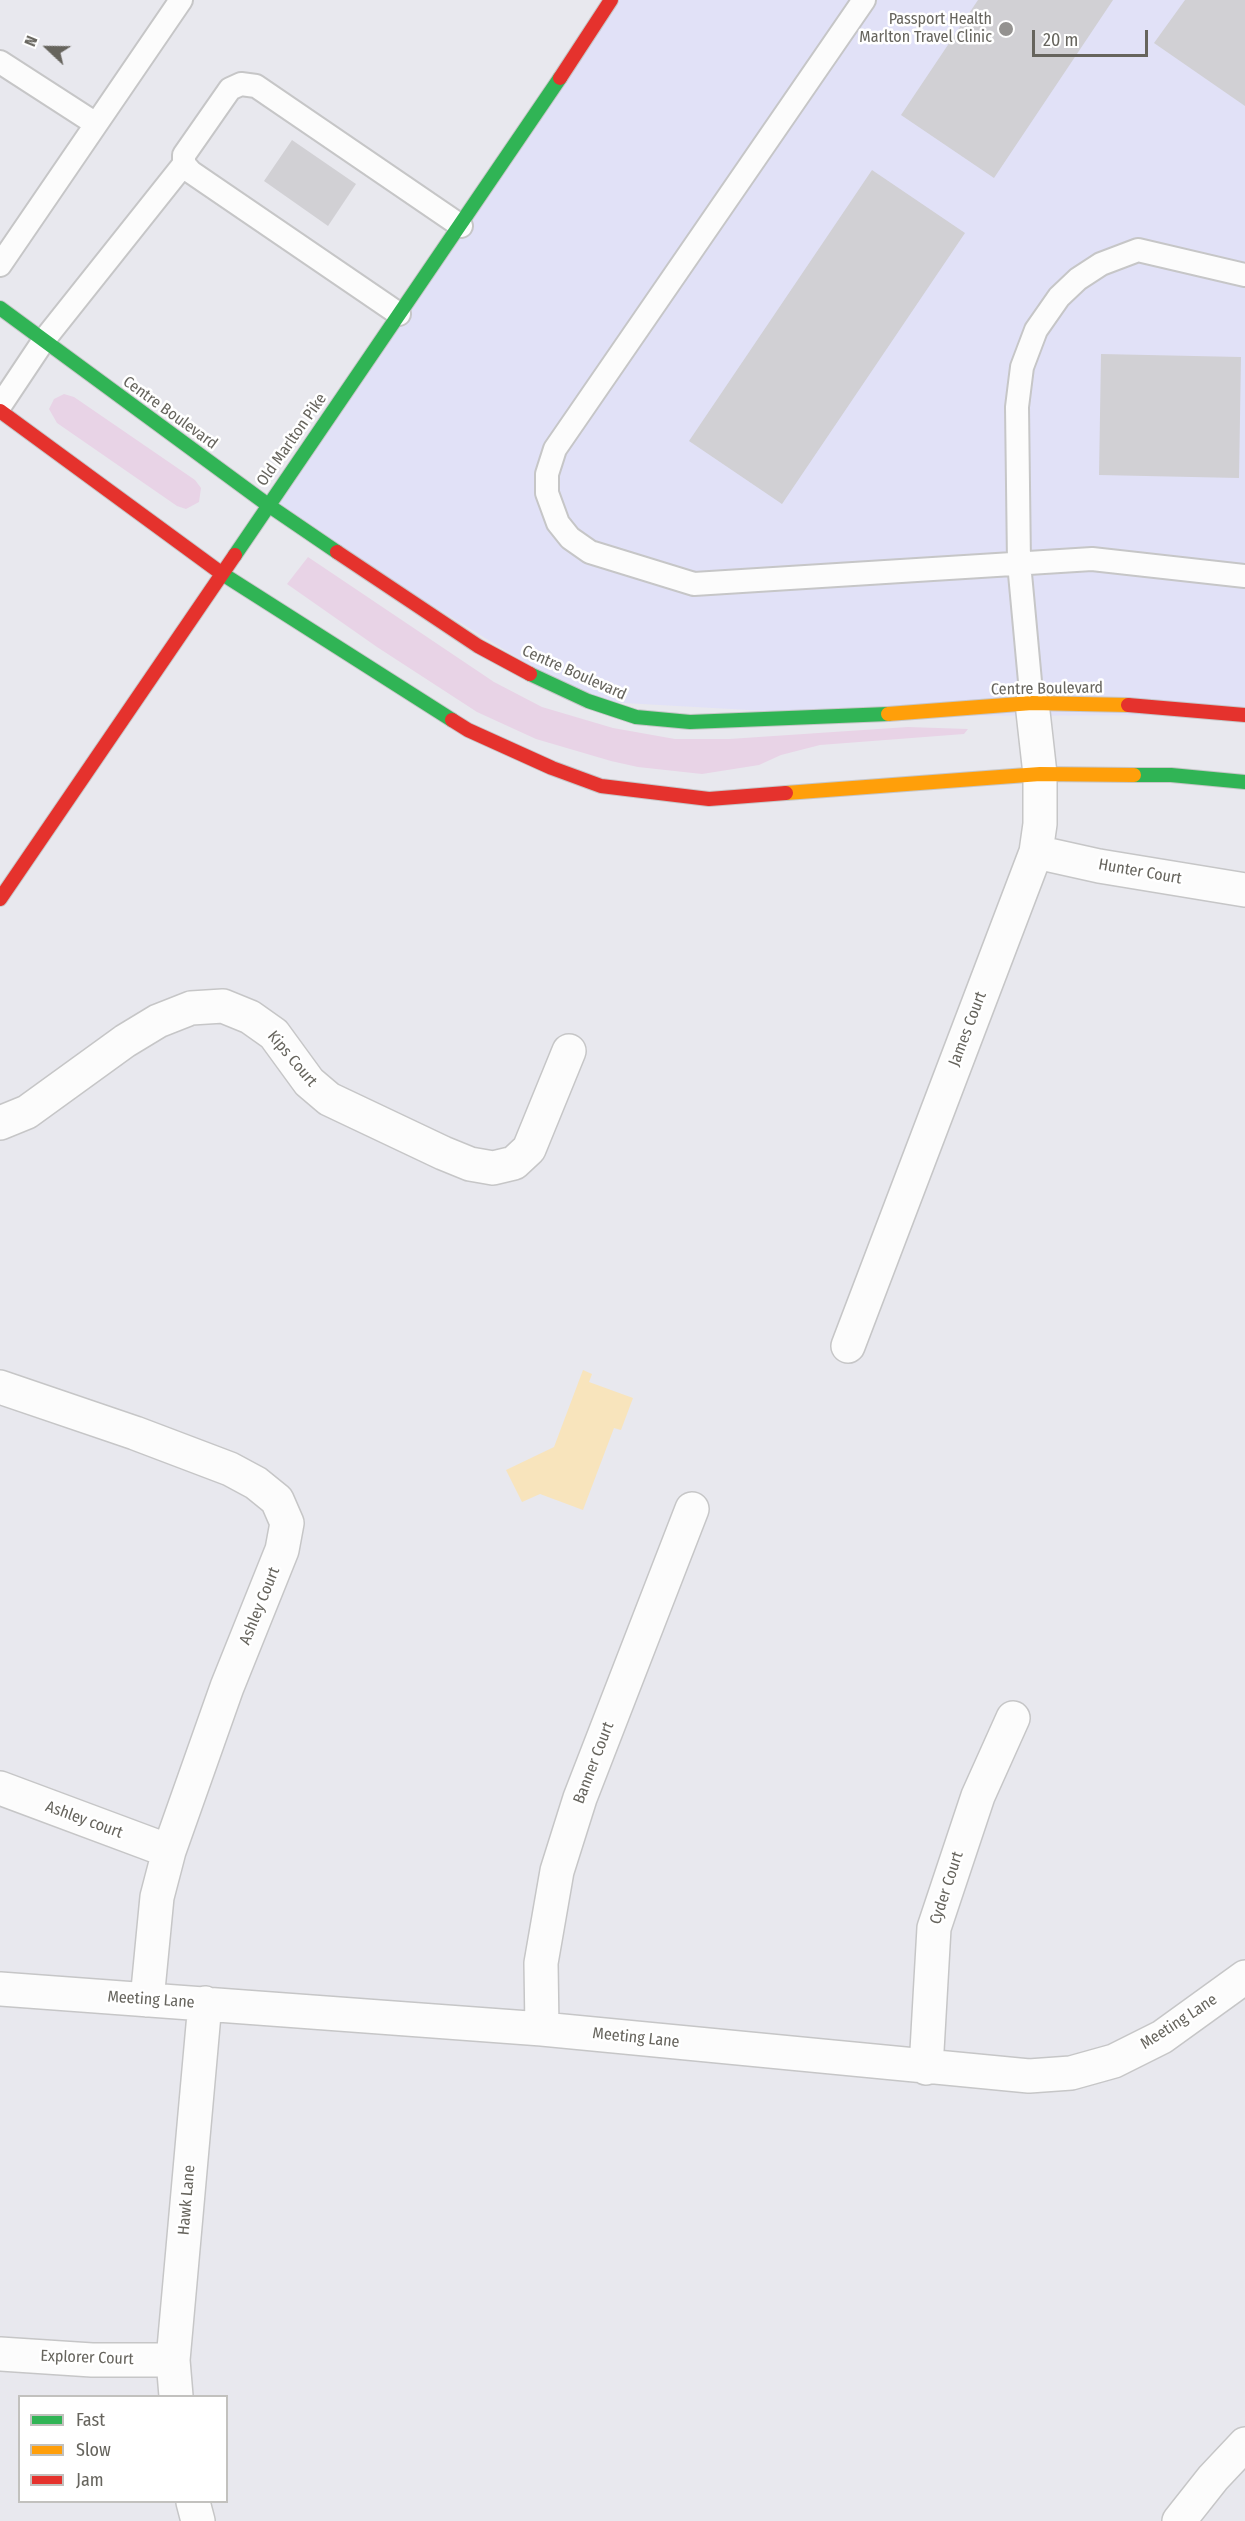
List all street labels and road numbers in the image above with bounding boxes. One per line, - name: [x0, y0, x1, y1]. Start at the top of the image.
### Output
- street label: Centre Boulevard: [119, 372, 221, 454]
- street label: Old Marlton Pike: [253, 390, 331, 490]
- street label: Centre Boulevard: [519, 641, 629, 705]
- street label: Centre Boulevard: [991, 678, 1103, 700]
- street label: Hunter Court: [1097, 855, 1183, 889]
- street label: James Court: [945, 989, 991, 1069]
- street label: Kips Court: [263, 1027, 321, 1091]
- street label: Ashley Court: [236, 1564, 284, 1648]
- street label: Banner Court: [570, 1719, 618, 1807]
- street label: Ashley court: [43, 1797, 125, 1843]
- street label: Cyder Court: [926, 1849, 968, 1927]
- street label: Meeting Lane: [107, 1987, 195, 2013]
- street label: Meeting Lane: [1137, 1990, 1221, 2054]
- street label: Meeting Lane: [592, 2024, 680, 2052]
- street label: Hawk Lane: [174, 2164, 200, 2236]
- street label: Explorer Court: [40, 2347, 134, 2369]

